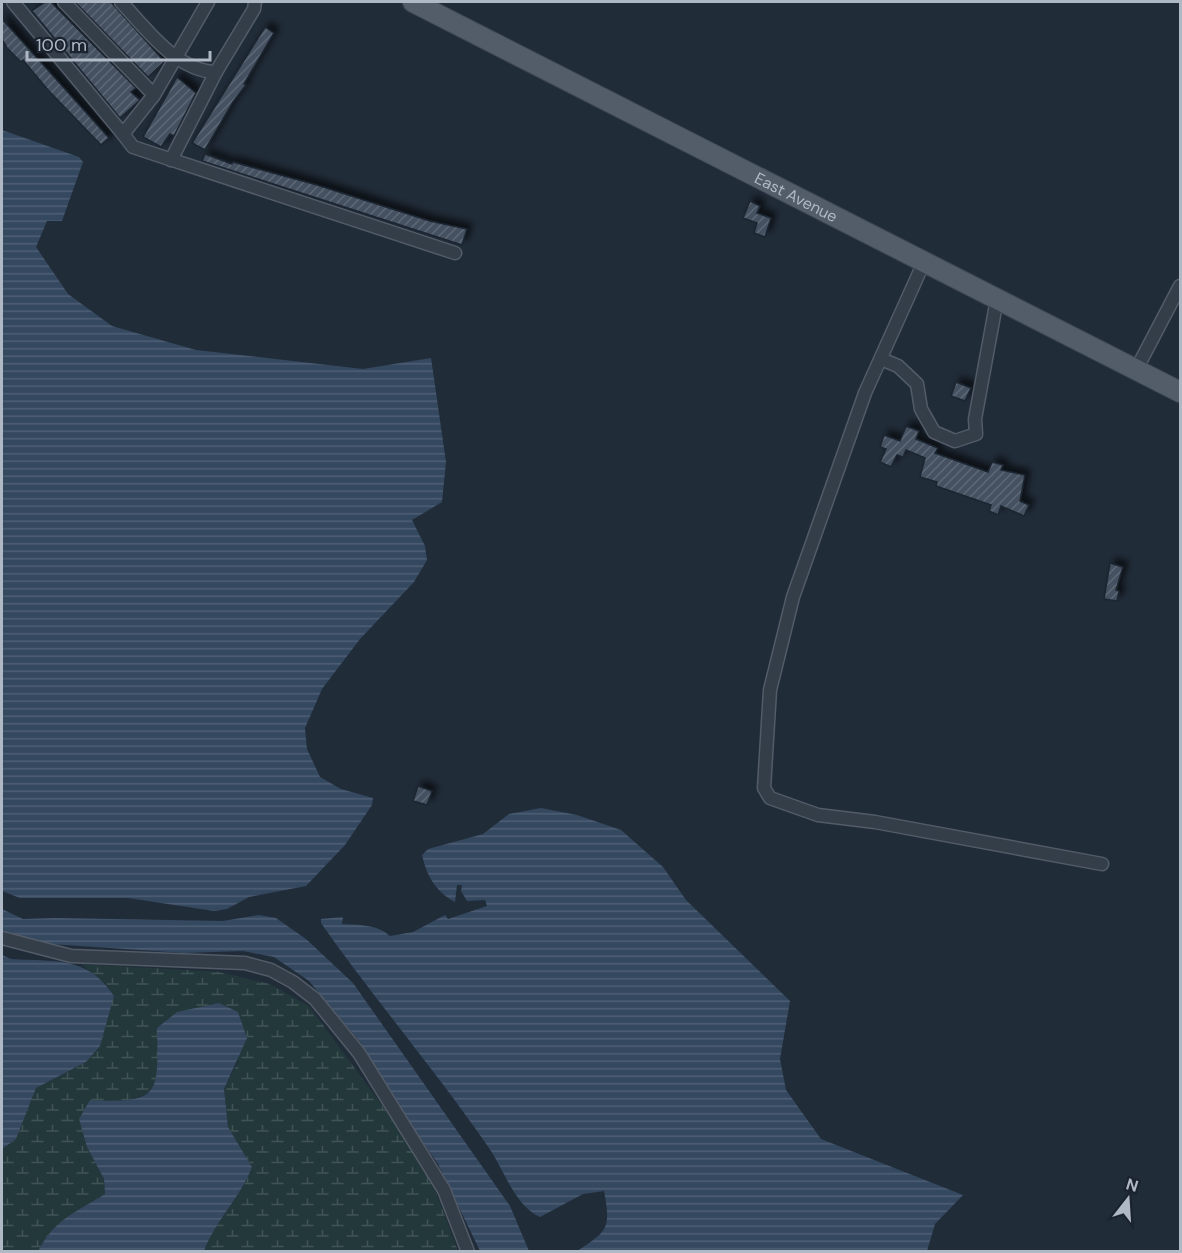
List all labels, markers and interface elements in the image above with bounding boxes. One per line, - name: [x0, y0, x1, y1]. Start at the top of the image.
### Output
- scale bar: [27, 24, 210, 62]
- text: 100 m: [36, 33, 87, 57]
- street label: East Avenue: [751, 167, 841, 227]
- north arrow: [1098, 1169, 1158, 1229]
- text: N: [1124, 1173, 1141, 1197]

